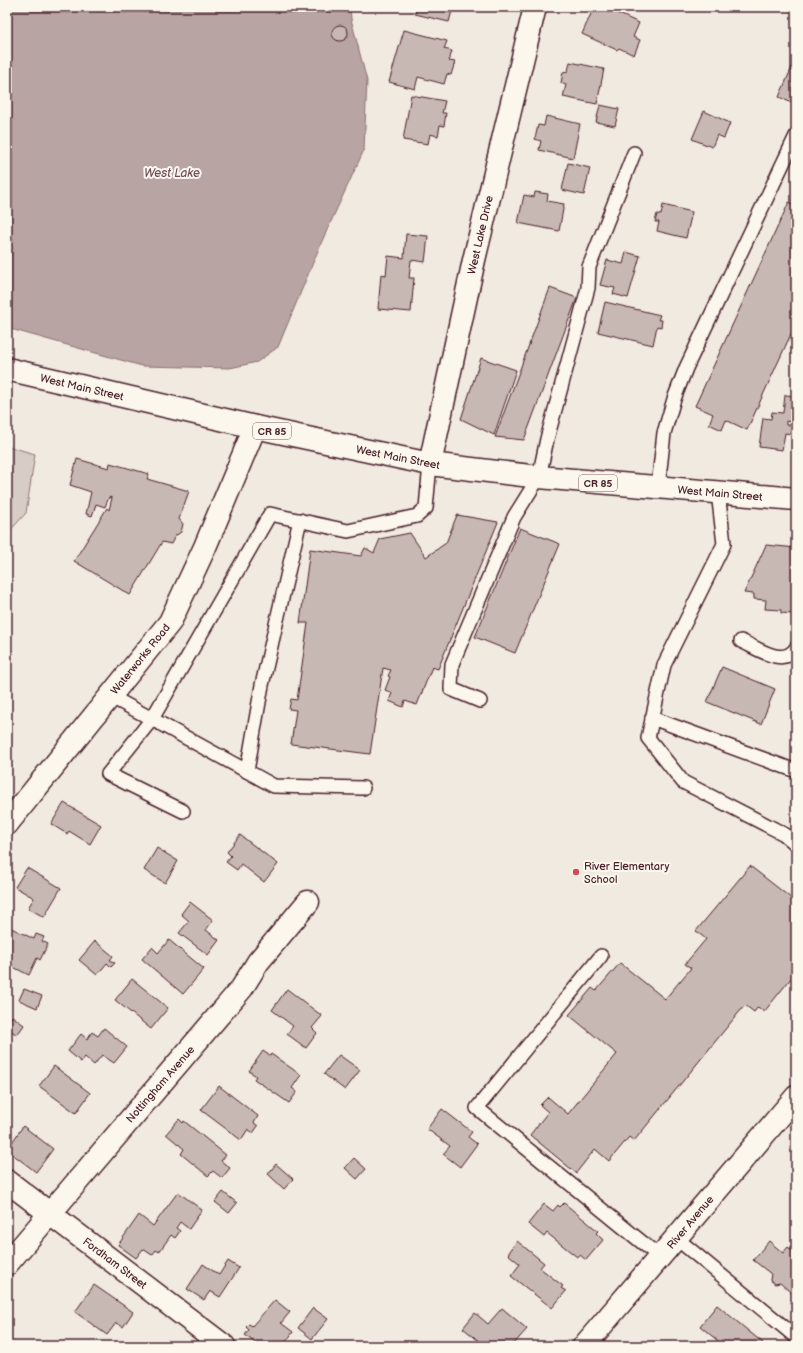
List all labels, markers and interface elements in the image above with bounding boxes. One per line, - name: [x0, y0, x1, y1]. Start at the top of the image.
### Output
- water label: West Lake: [144, 166, 200, 181]
- street label: West Lake Drive: [465, 194, 496, 276]
- street label: West Main Street: [39, 372, 125, 404]
- road number: CR 85: [253, 423, 291, 439]
- street label: West Main Street: [355, 443, 442, 472]
- road number: CR 85: [579, 475, 617, 491]
- street label: West Main Street: [677, 483, 764, 504]
- street label: Waterworks Road: [108, 621, 173, 697]
- place label: River Elementary School: [584, 860, 669, 886]
- marker: River Elementary School: [571, 867, 581, 877]
- street label: Nottingham Avenue: [123, 1043, 198, 1125]
- street label: River Avenue: [664, 1193, 717, 1252]
- street label: Fordham Street: [80, 1235, 150, 1292]

